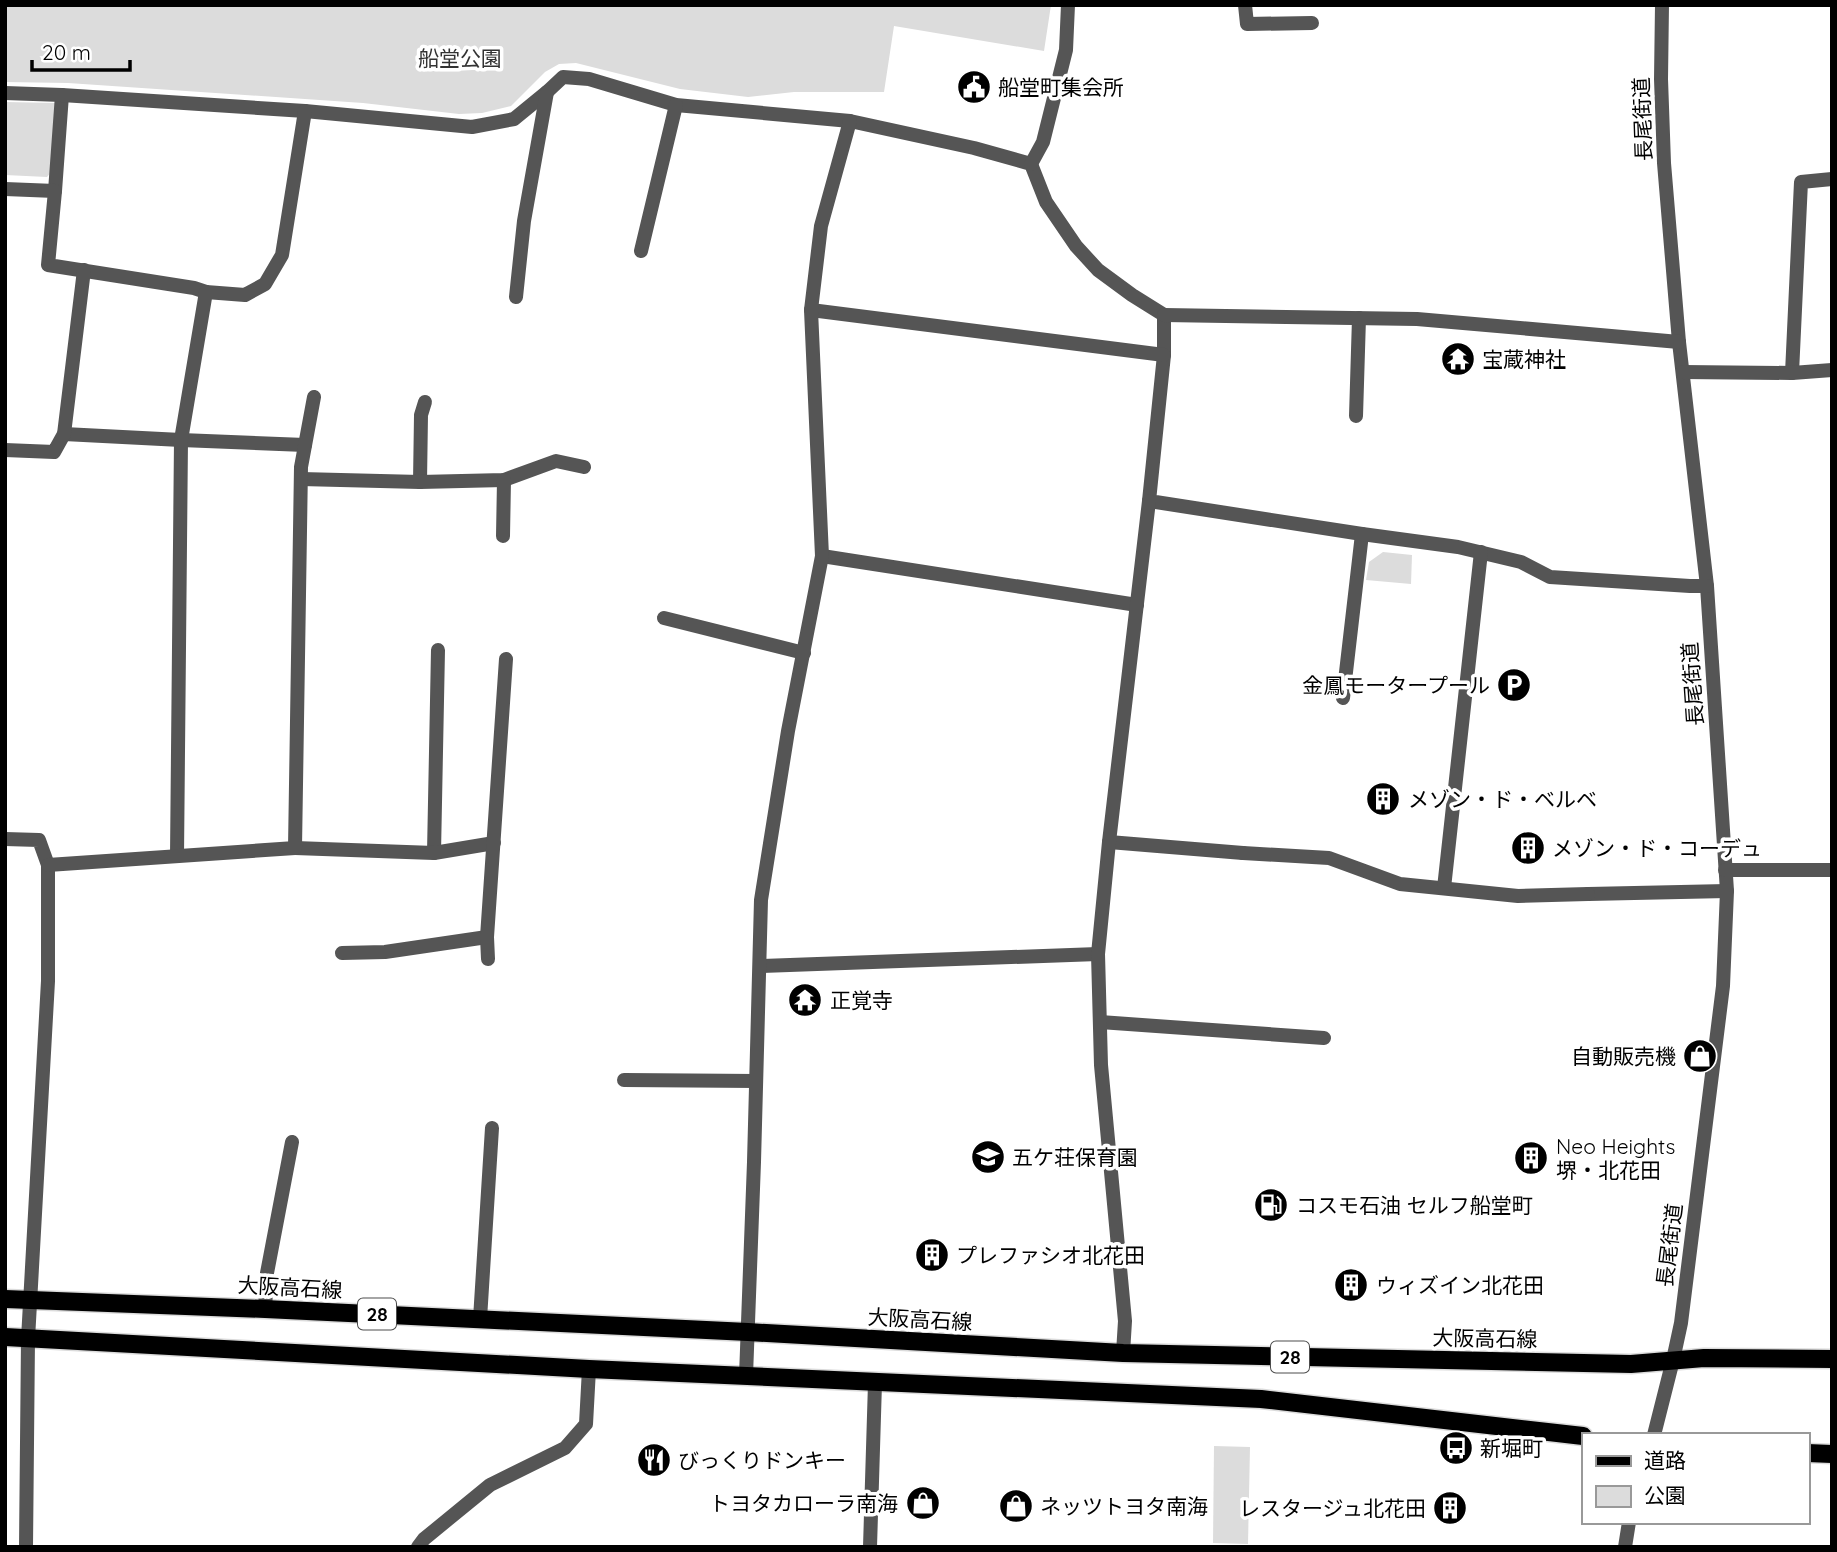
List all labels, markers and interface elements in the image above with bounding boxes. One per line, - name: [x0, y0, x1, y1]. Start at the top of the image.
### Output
- scale bar: [32, 28, 130, 72]
- text: 20 m: [42, 39, 91, 65]
- park label: 船堂公園: [418, 45, 502, 71]
- public building icon: 船堂町集会所: [955, 68, 993, 106]
- place label: 船堂町集会所: [998, 74, 1124, 100]
- street label: 長尾街道: [1628, 77, 1656, 161]
- temple icon: 宝蔵神社: [1439, 340, 1477, 378]
- place label: 宝蔵神社: [1482, 346, 1566, 372]
- street label: 長尾街道: [1676, 641, 1708, 727]
- parking icon: 金鳳モータープール: [1495, 666, 1533, 704]
- place label: 金鳳モータープール: [1302, 672, 1490, 698]
- building icon: メゾン・ド・ベルベ: [1364, 780, 1402, 818]
- place label: メゾン・ド・ベルベ: [1408, 786, 1597, 812]
- building icon: メゾン・ド・コーデュ: [1509, 829, 1547, 867]
- place label: メゾン・ド・コーデュ: [1552, 835, 1762, 861]
- temple icon: 正覚寺: [786, 981, 824, 1019]
- place label: 正覚寺: [830, 987, 893, 1013]
- shop icon: 自動販売機: [1681, 1037, 1719, 1075]
- place label: 自動販売機: [1571, 1043, 1676, 1069]
- place label: Neo Heights 堺・北花田: [1556, 1133, 1675, 1183]
- school or university icon: 五ケ荘保育園: [969, 1138, 1007, 1176]
- building icon: Neo Heights 堺・北花田: [1512, 1139, 1550, 1177]
- place label: 五ケ荘保育園: [1012, 1144, 1138, 1170]
- fuel station icon: コスモ石油 セルフ船堂町: [1252, 1186, 1290, 1224]
- place label: コスモ石油 セルフ船堂町: [1296, 1192, 1533, 1218]
- street label: 長尾街道: [1651, 1202, 1687, 1288]
- building icon: プレファシオ北花田: [913, 1236, 951, 1274]
- place label: プレファシオ北花田: [956, 1242, 1145, 1268]
- building icon: ウィズイン北花田: [1332, 1266, 1370, 1304]
- street label: 大阪高石線: [237, 1271, 343, 1303]
- place label: ウィズイン北花田: [1376, 1272, 1544, 1298]
- road number: 28: [358, 1298, 396, 1330]
- street label: 大阪高石線: [867, 1303, 973, 1335]
- street label: 大阪高石線: [1432, 1324, 1538, 1352]
- road number: 28: [1271, 1342, 1309, 1372]
- bus stop icon: 新堀町: [1437, 1429, 1475, 1467]
- legend: [1582, 1433, 1809, 1524]
- place label: 新堀町: [1480, 1435, 1543, 1461]
- restaurant icon: びっくりドンキー: [635, 1441, 673, 1479]
- place label: びっくりドンキー: [678, 1447, 846, 1473]
- text: 道路: [1644, 1447, 1686, 1473]
- text: 公園: [1644, 1482, 1686, 1508]
- shop icon: トヨタカローラ南海: [904, 1484, 942, 1522]
- shop icon: ネッツトヨタ南海: [997, 1487, 1035, 1525]
- building icon: レスタージュ北花田: [1431, 1489, 1469, 1527]
- place label: トヨタカローラ南海: [709, 1490, 898, 1516]
- place label: ネッツトヨタ南海: [1040, 1493, 1208, 1519]
- place label: レスタージュ北花田: [1239, 1495, 1426, 1521]

